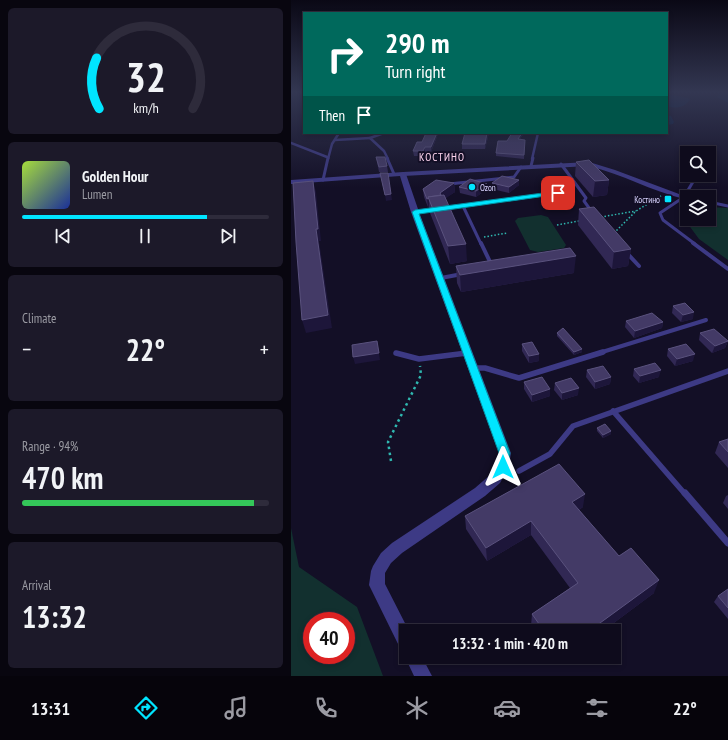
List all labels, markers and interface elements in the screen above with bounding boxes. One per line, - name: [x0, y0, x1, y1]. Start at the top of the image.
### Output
- text: 290 m: [385, 24, 449, 61]
- icon: right: [319, 28, 371, 80]
- text: 32: [126, 50, 165, 103]
- text: Turn right: [385, 60, 445, 83]
- text: km/h: [133, 97, 158, 116]
- icon: arrive: [353, 104, 375, 126]
- text: Then: [319, 106, 345, 125]
- map controls: [680, 146, 716, 226]
- button: search: [680, 146, 716, 182]
- district label: КОСТИНО: [419, 150, 465, 164]
- text: Golden Hour: [82, 167, 149, 186]
- pin: [541, 176, 575, 210]
- marker: Ozon: [467, 182, 477, 192]
- place label: Ozon: [480, 182, 496, 193]
- icon: arrive: [547, 182, 569, 204]
- text: Lumen: [82, 186, 112, 203]
- button: layers: [680, 190, 716, 226]
- place label: Костино: [634, 194, 660, 205]
- marker: Костино: [663, 194, 673, 204]
- icon: previous: [52, 225, 74, 247]
- icon: pause: [134, 225, 156, 247]
- icon: next: [217, 225, 239, 247]
- text: Climate: [22, 310, 56, 327]
- text: 22°: [126, 330, 165, 369]
- text: −: [22, 335, 31, 363]
- text: +: [260, 335, 269, 363]
- text: Range · 94%: [22, 438, 78, 455]
- position arrow: [482, 446, 524, 488]
- text: 470 km: [22, 458, 103, 497]
- text: Arrival: [22, 577, 51, 594]
- text: 13:32: [22, 597, 87, 636]
- speed limit sign: 40: [303, 612, 355, 664]
- text: 13:32 · 1 min · 420 m: [452, 634, 568, 653]
- icon: directions: [132, 694, 160, 722]
- icon: music: [222, 694, 250, 722]
- icon: phone: [312, 694, 340, 722]
- icon: climate: [403, 694, 431, 722]
- icon: car: [493, 694, 521, 722]
- icon: filters: [583, 694, 611, 722]
- text: 13:31: [31, 697, 70, 720]
- text: 22°: [673, 697, 697, 720]

